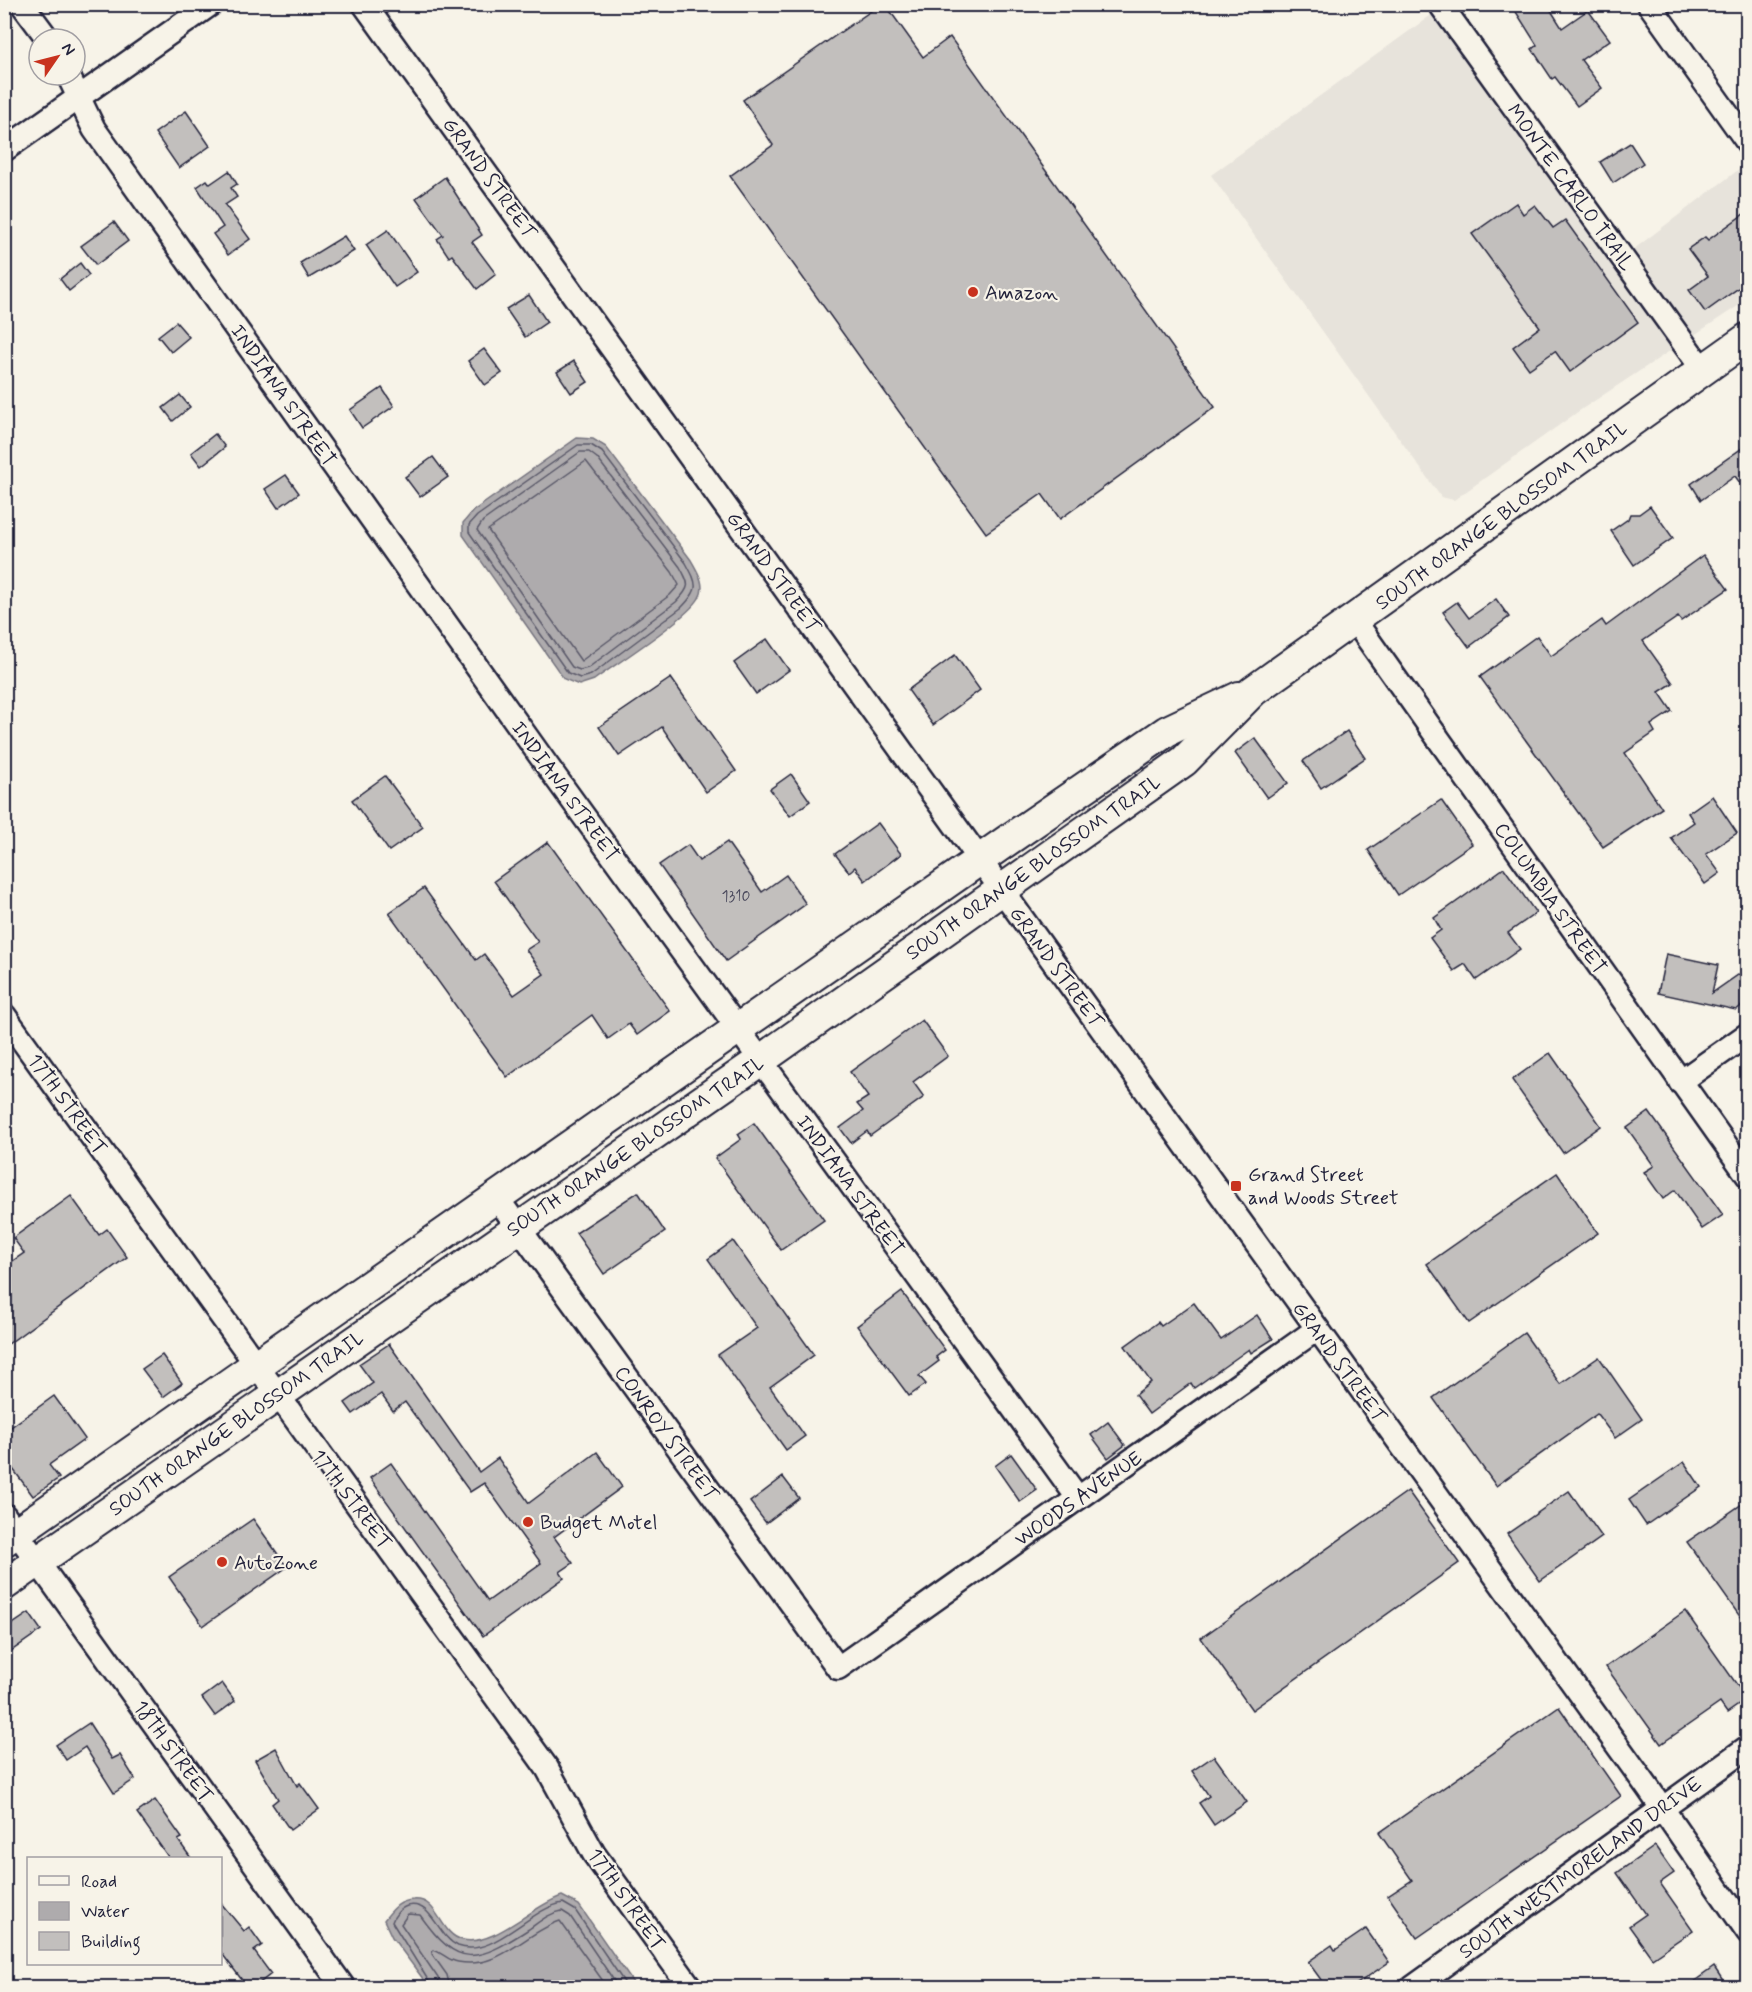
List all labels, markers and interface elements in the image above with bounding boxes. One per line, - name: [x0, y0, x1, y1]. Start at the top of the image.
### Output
- north arrow: [27, 27, 87, 87]
- text: N: [56, 39, 80, 60]
- street label: MONTE CARLO TRAIL: [1500, 99, 1640, 277]
- street label: GRAND STREET: [435, 113, 543, 246]
- place label: Amazon: [985, 280, 1058, 307]
- marker: Amazon: [966, 285, 980, 299]
- street label: INDIANA STREET: [224, 319, 342, 472]
- street label: SOUTH ORANGE BLOSSOM TRAIL: [1370, 415, 1634, 617]
- street label: GRAND STREET: [719, 507, 827, 640]
- street label: INDIANA STREET: [505, 716, 625, 868]
- street label: SOUTH ORANGE BLOSSOM TRAIL: [901, 769, 1167, 967]
- street label: COLUMBIA STREET: [1487, 818, 1612, 980]
- house number: 1310: [721, 886, 751, 907]
- street label: GRAND STREET: [1002, 902, 1110, 1035]
- street label: 17TH STREET: [21, 1049, 113, 1161]
- street label: SOUTH ORANGE BLOSSOM TRAIL: [502, 1051, 770, 1244]
- street label: INDIANA STREET: [790, 1110, 910, 1262]
- place label: Grand Street and Woods Street: [1248, 1162, 1399, 1212]
- marker: Grand Street and Woods Street: [1229, 1179, 1243, 1193]
- street label: GRAND STREET: [1285, 1297, 1393, 1430]
- street label: SOUTH ORANGE BLOSSOM TRAIL: [104, 1325, 370, 1523]
- street label: CONROY STREET: [607, 1361, 725, 1508]
- street label: 17TH STREET: [304, 1444, 397, 1556]
- street label: WOODS AVENUE: [1010, 1445, 1148, 1553]
- place label: Budget Motel: [540, 1510, 657, 1538]
- marker: Budget Motel: [521, 1515, 535, 1529]
- place label: AutoZone: [234, 1550, 318, 1577]
- marker: AutoZone: [215, 1555, 229, 1569]
- street label: 18TH STREET: [127, 1695, 219, 1808]
- street label: SOUTH WESTMORELAND DRIVE: [1454, 1771, 1708, 1966]
- street label: 17TH STREET: [581, 1843, 671, 1956]
- legend: [27, 1857, 222, 1965]
- text: Road: [81, 1870, 117, 1894]
- text: Water: [81, 1900, 130, 1924]
- text: Building: [81, 1930, 141, 1956]

